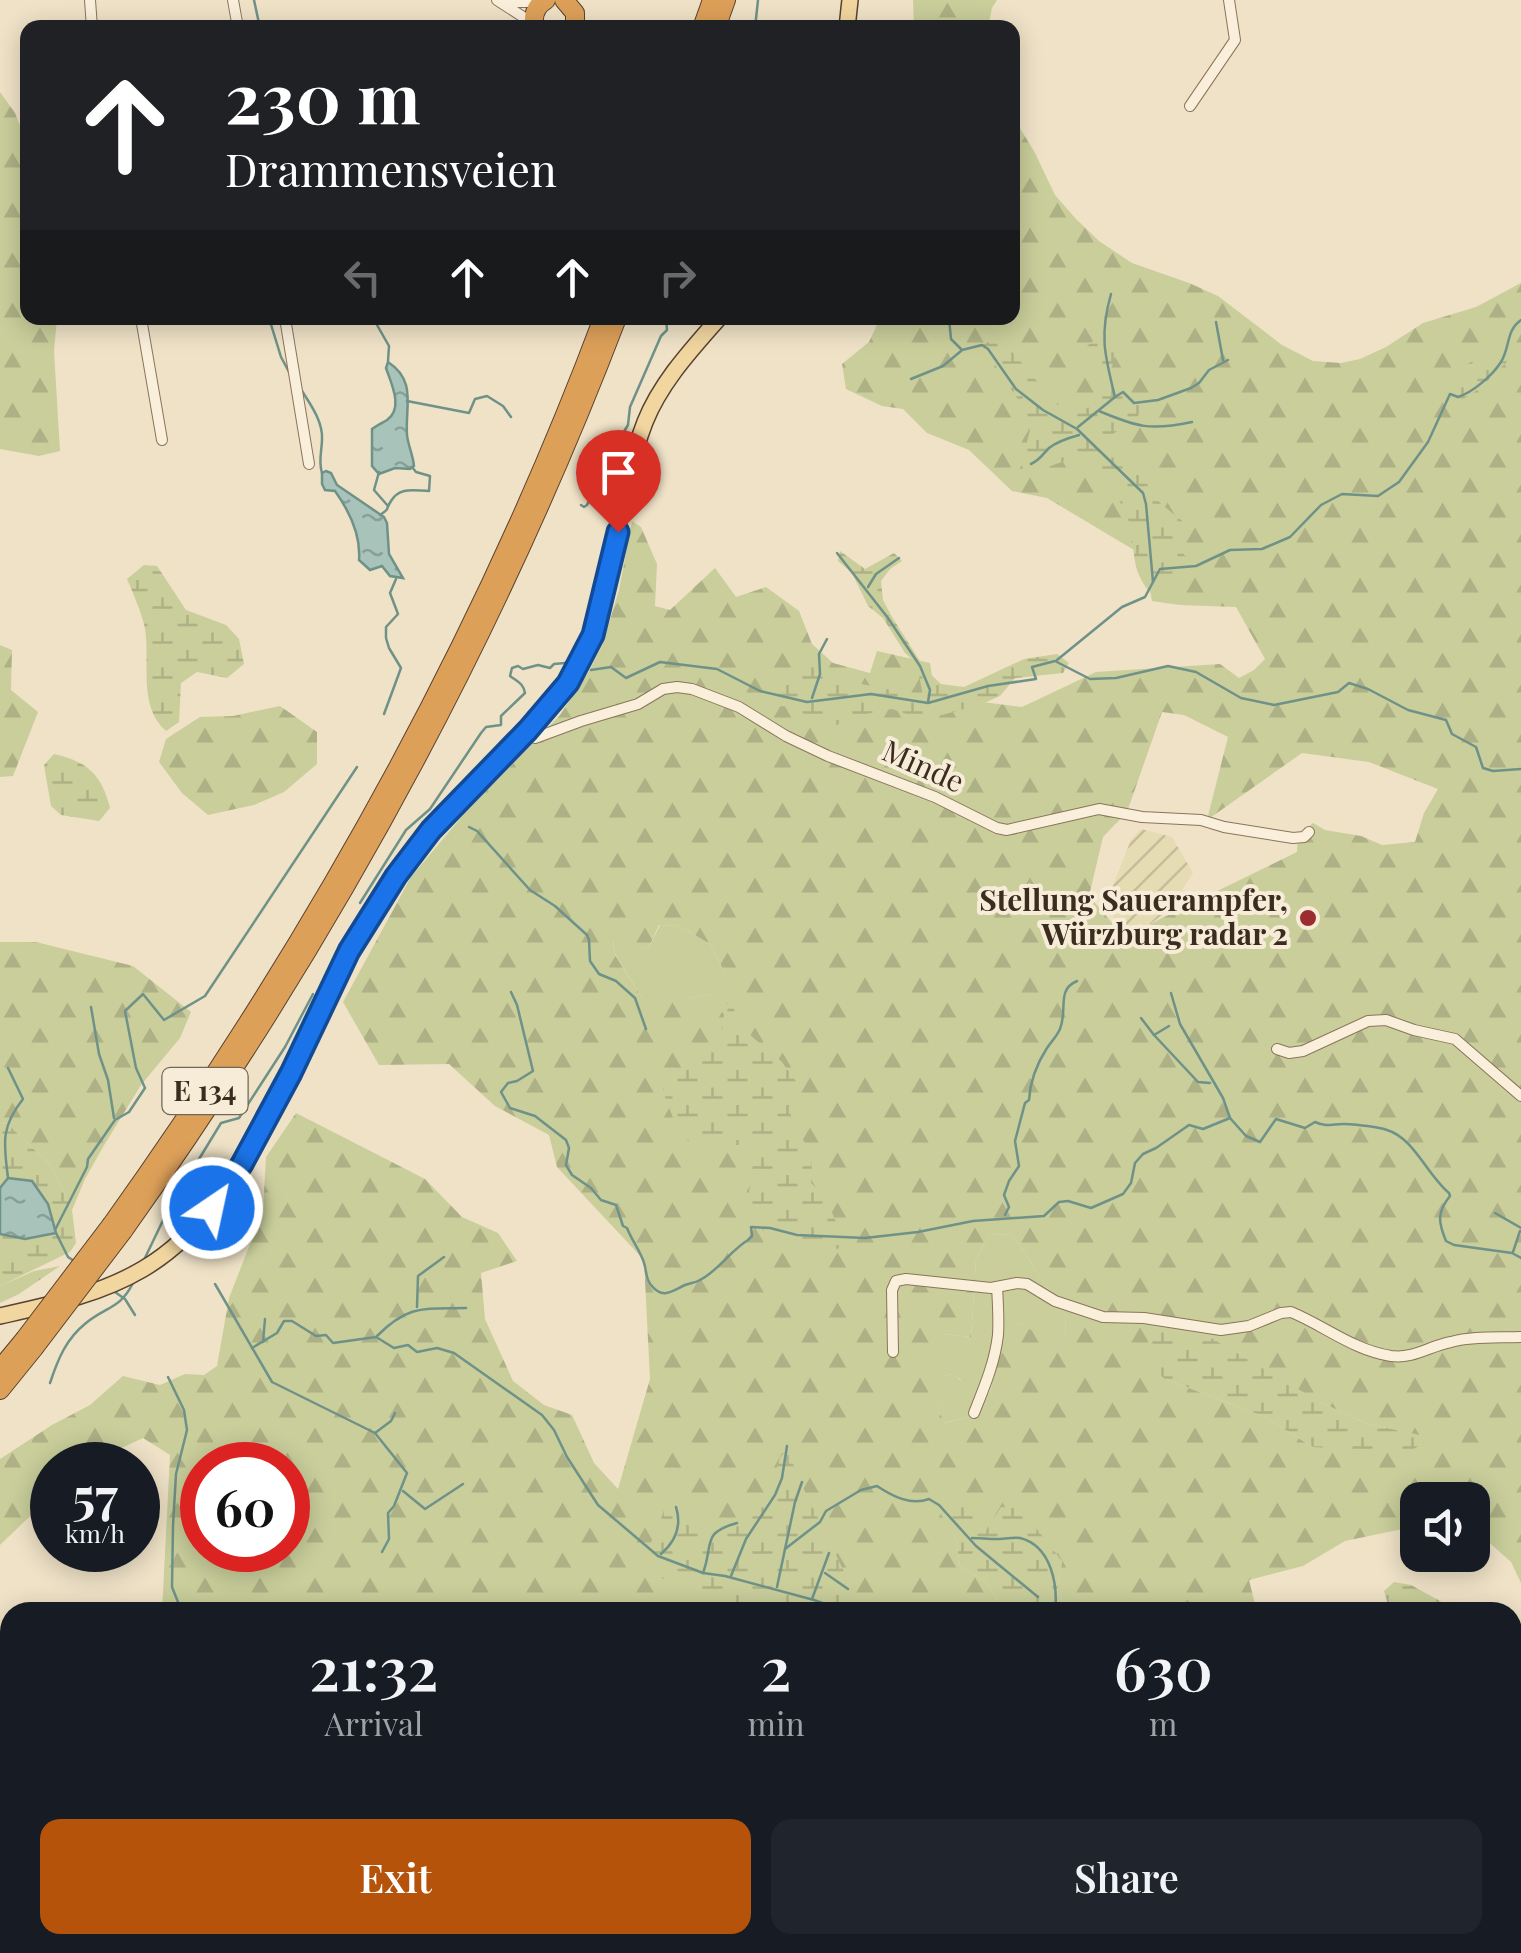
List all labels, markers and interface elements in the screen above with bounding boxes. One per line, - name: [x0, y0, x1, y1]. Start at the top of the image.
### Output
- text: 230 m: [225, 48, 421, 142]
- icon: ahead: [60, 60, 190, 190]
- text: Drammensveien: [225, 138, 557, 198]
- icon: left: [335, 250, 390, 305]
- icon: ahead: [440, 250, 495, 305]
- icon: ahead: [545, 250, 600, 305]
- icon: right: [650, 250, 705, 305]
- pin: [576, 430, 661, 533]
- icon: arrive: [591, 445, 646, 500]
- street label: Minde: [877, 730, 971, 801]
- place label: Stellung Sauerampfer, Würzburg radar 2: [979, 879, 1288, 953]
- marker: Stellung Sauerampfer, Würzburg radar 2: [1297, 907, 1319, 929]
- road number: E 134: [162, 1068, 248, 1114]
- position arrow: [160, 1156, 264, 1260]
- speed limit sign: 60: [180, 1442, 310, 1572]
- text: 57: [72, 1461, 118, 1528]
- map controls: [1400, 1482, 1490, 1572]
- button: sound: [1400, 1482, 1490, 1572]
- text: km/h: [65, 1516, 125, 1549]
- text: 21:32: [309, 1626, 438, 1706]
- text: 2: [761, 1626, 791, 1706]
- text: 630: [1114, 1626, 1213, 1706]
- text: Arrival: [325, 1701, 423, 1744]
- text: min: [748, 1701, 805, 1744]
- text: m: [1149, 1701, 1177, 1744]
- button: Exit: [40, 1819, 751, 1934]
- button: Share: [771, 1819, 1482, 1934]

